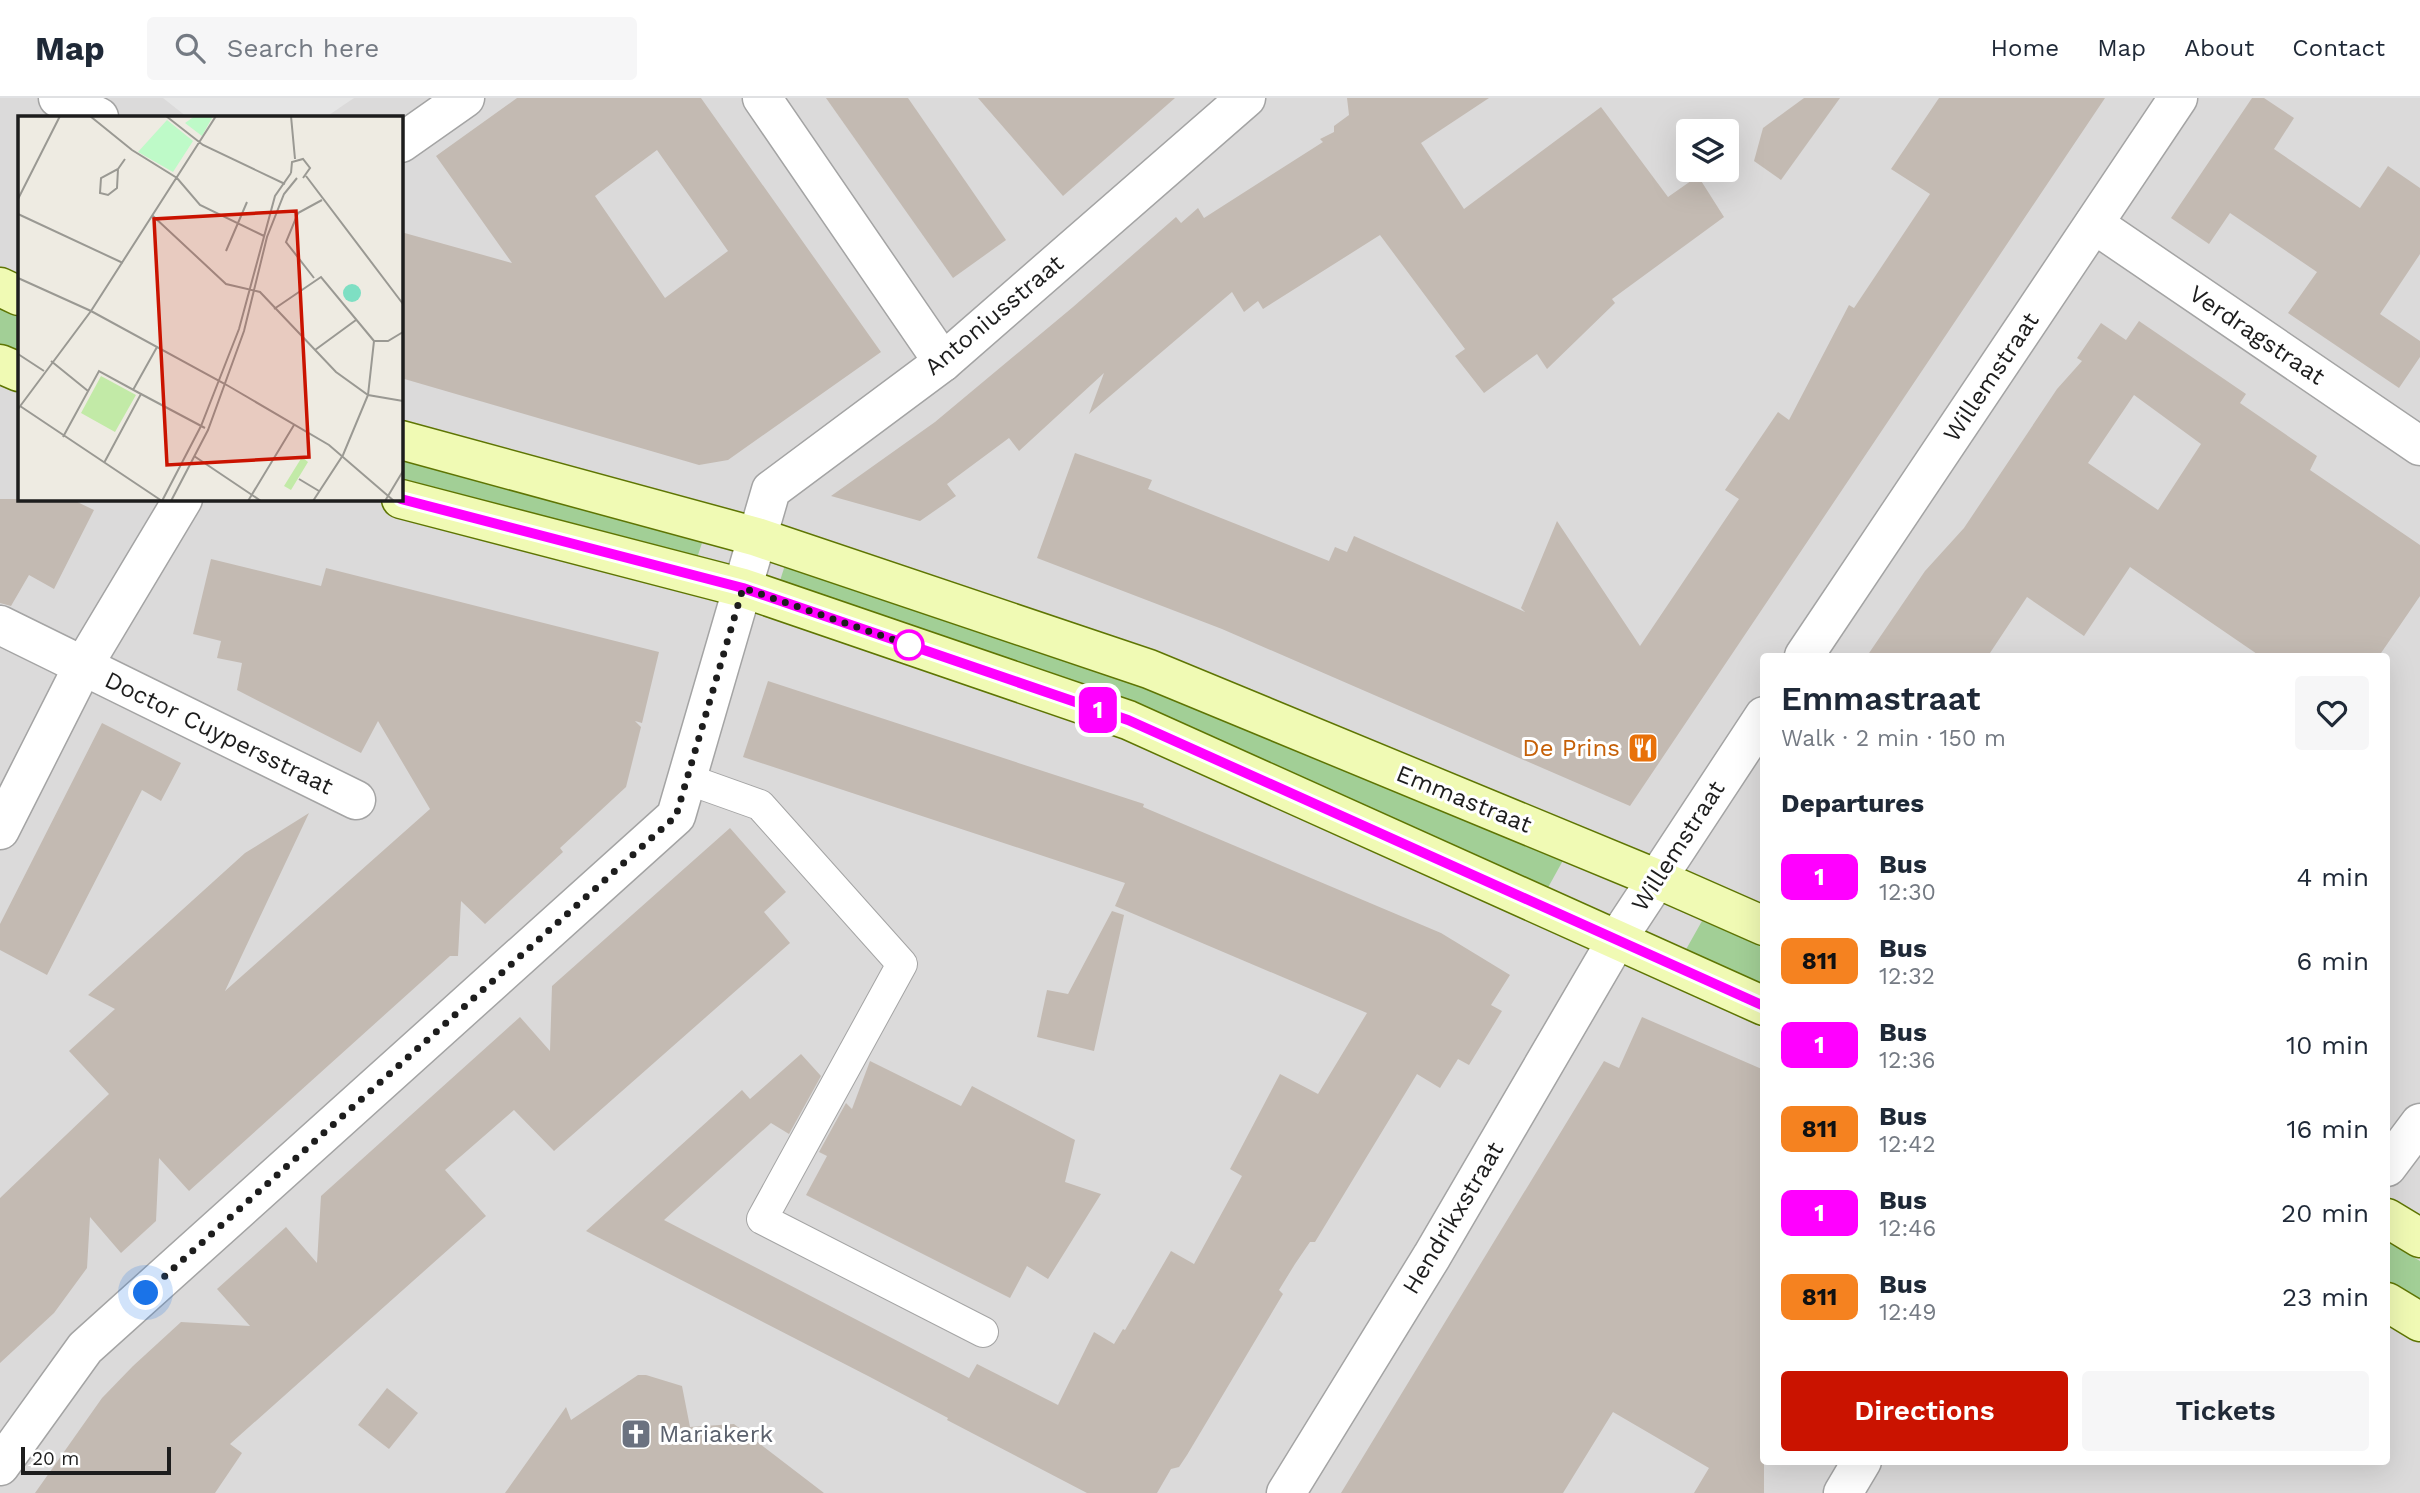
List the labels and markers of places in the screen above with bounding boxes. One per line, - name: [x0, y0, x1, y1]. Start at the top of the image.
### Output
- unlabelled marker: [894, 630, 924, 660]
- restaurant icon: De Prins: [1626, 731, 1660, 765]
- place label: De Prins: [1522, 734, 1620, 762]
- church icon: Mariakerk: [619, 1417, 653, 1451]
- place label: Mariakerk: [659, 1420, 774, 1448]

